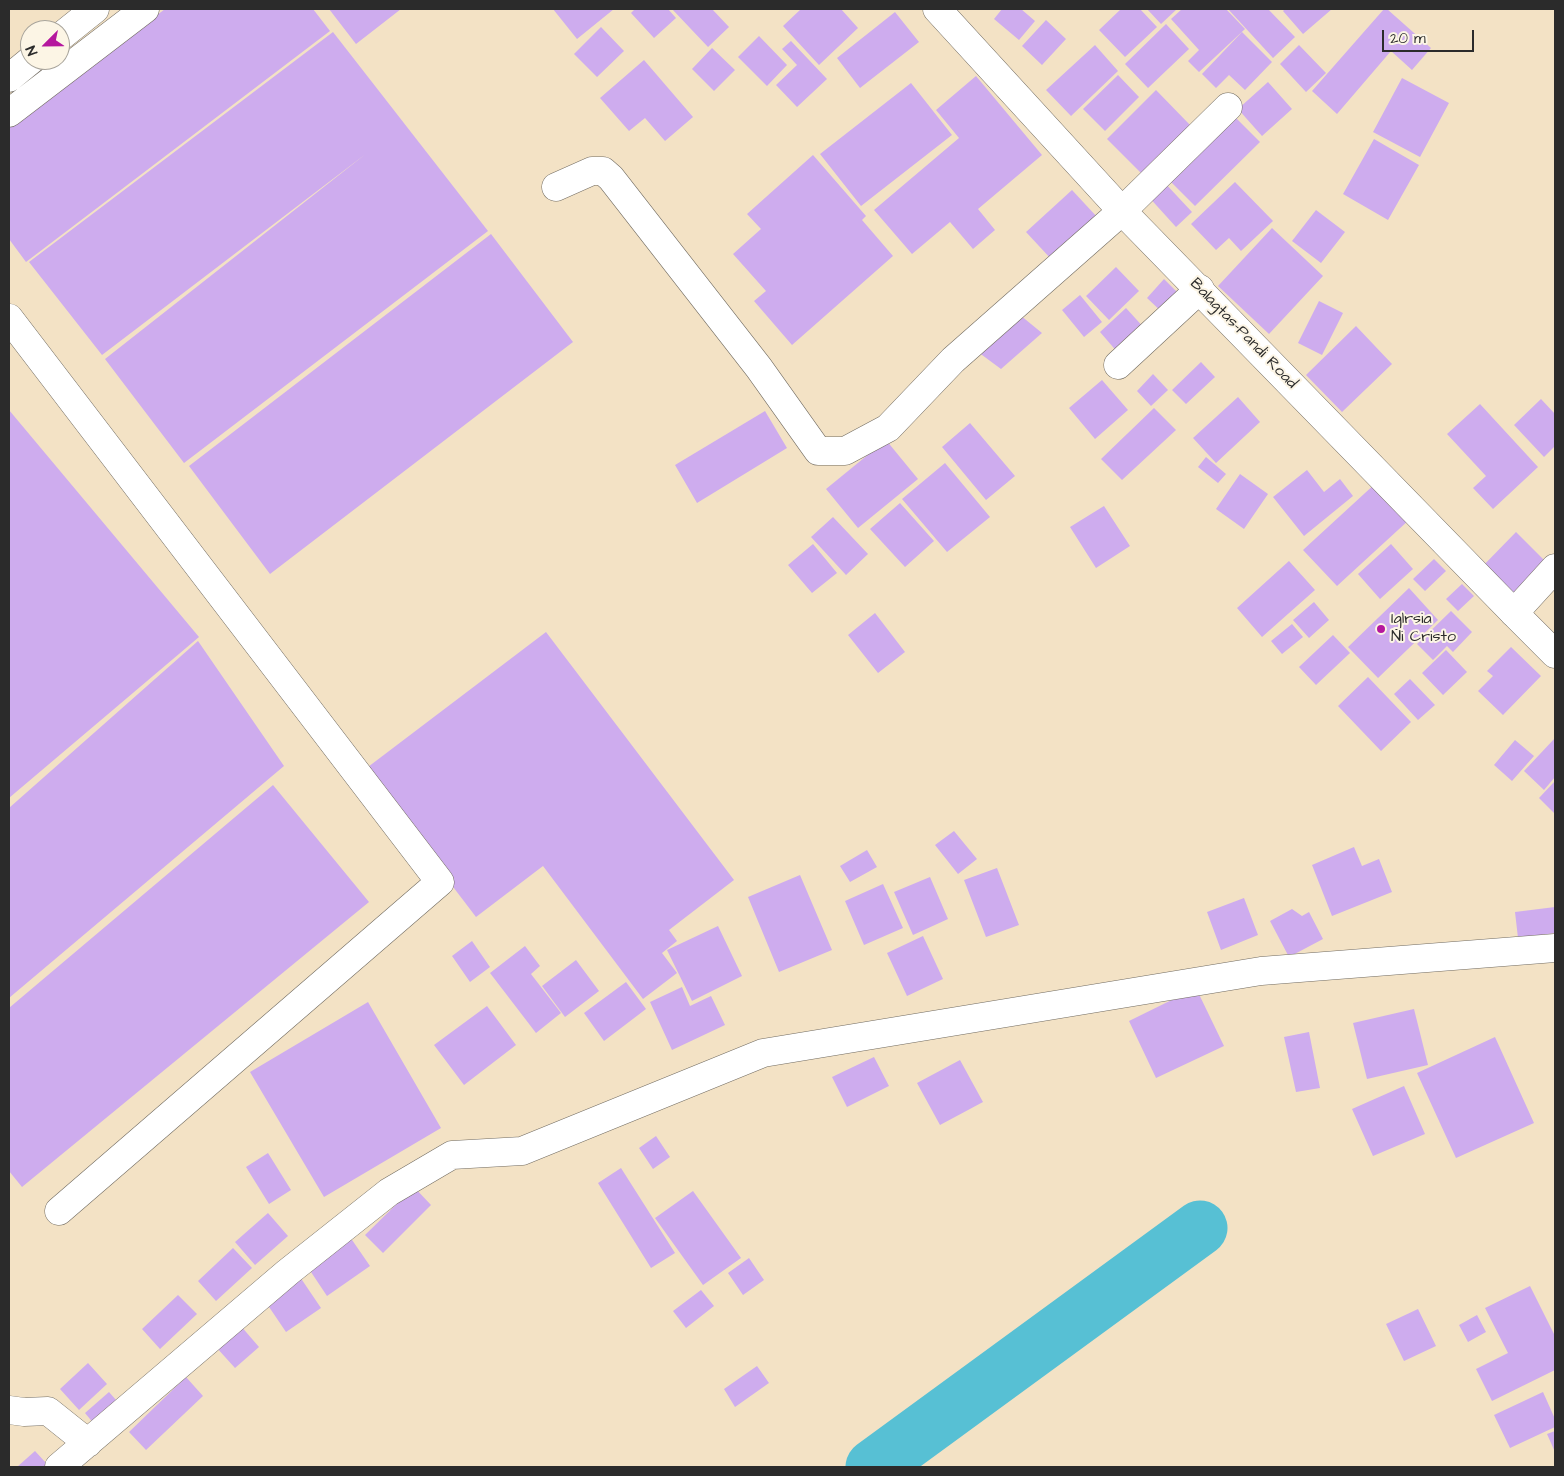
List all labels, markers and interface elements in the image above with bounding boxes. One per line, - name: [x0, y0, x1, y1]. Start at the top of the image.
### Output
- north arrow: [20, 20, 70, 70]
- scale bar: [1384, 20, 1476, 52]
- text: 20 m: [1390, 28, 1426, 49]
- text: N: [21, 43, 43, 58]
- street label: Balagtas-Pandi Road: [1185, 275, 1301, 393]
- place label: Iglrsia Ni Cristo: [1391, 610, 1456, 648]
- marker: Iglrsia Ni Cristo: [1375, 623, 1387, 635]

